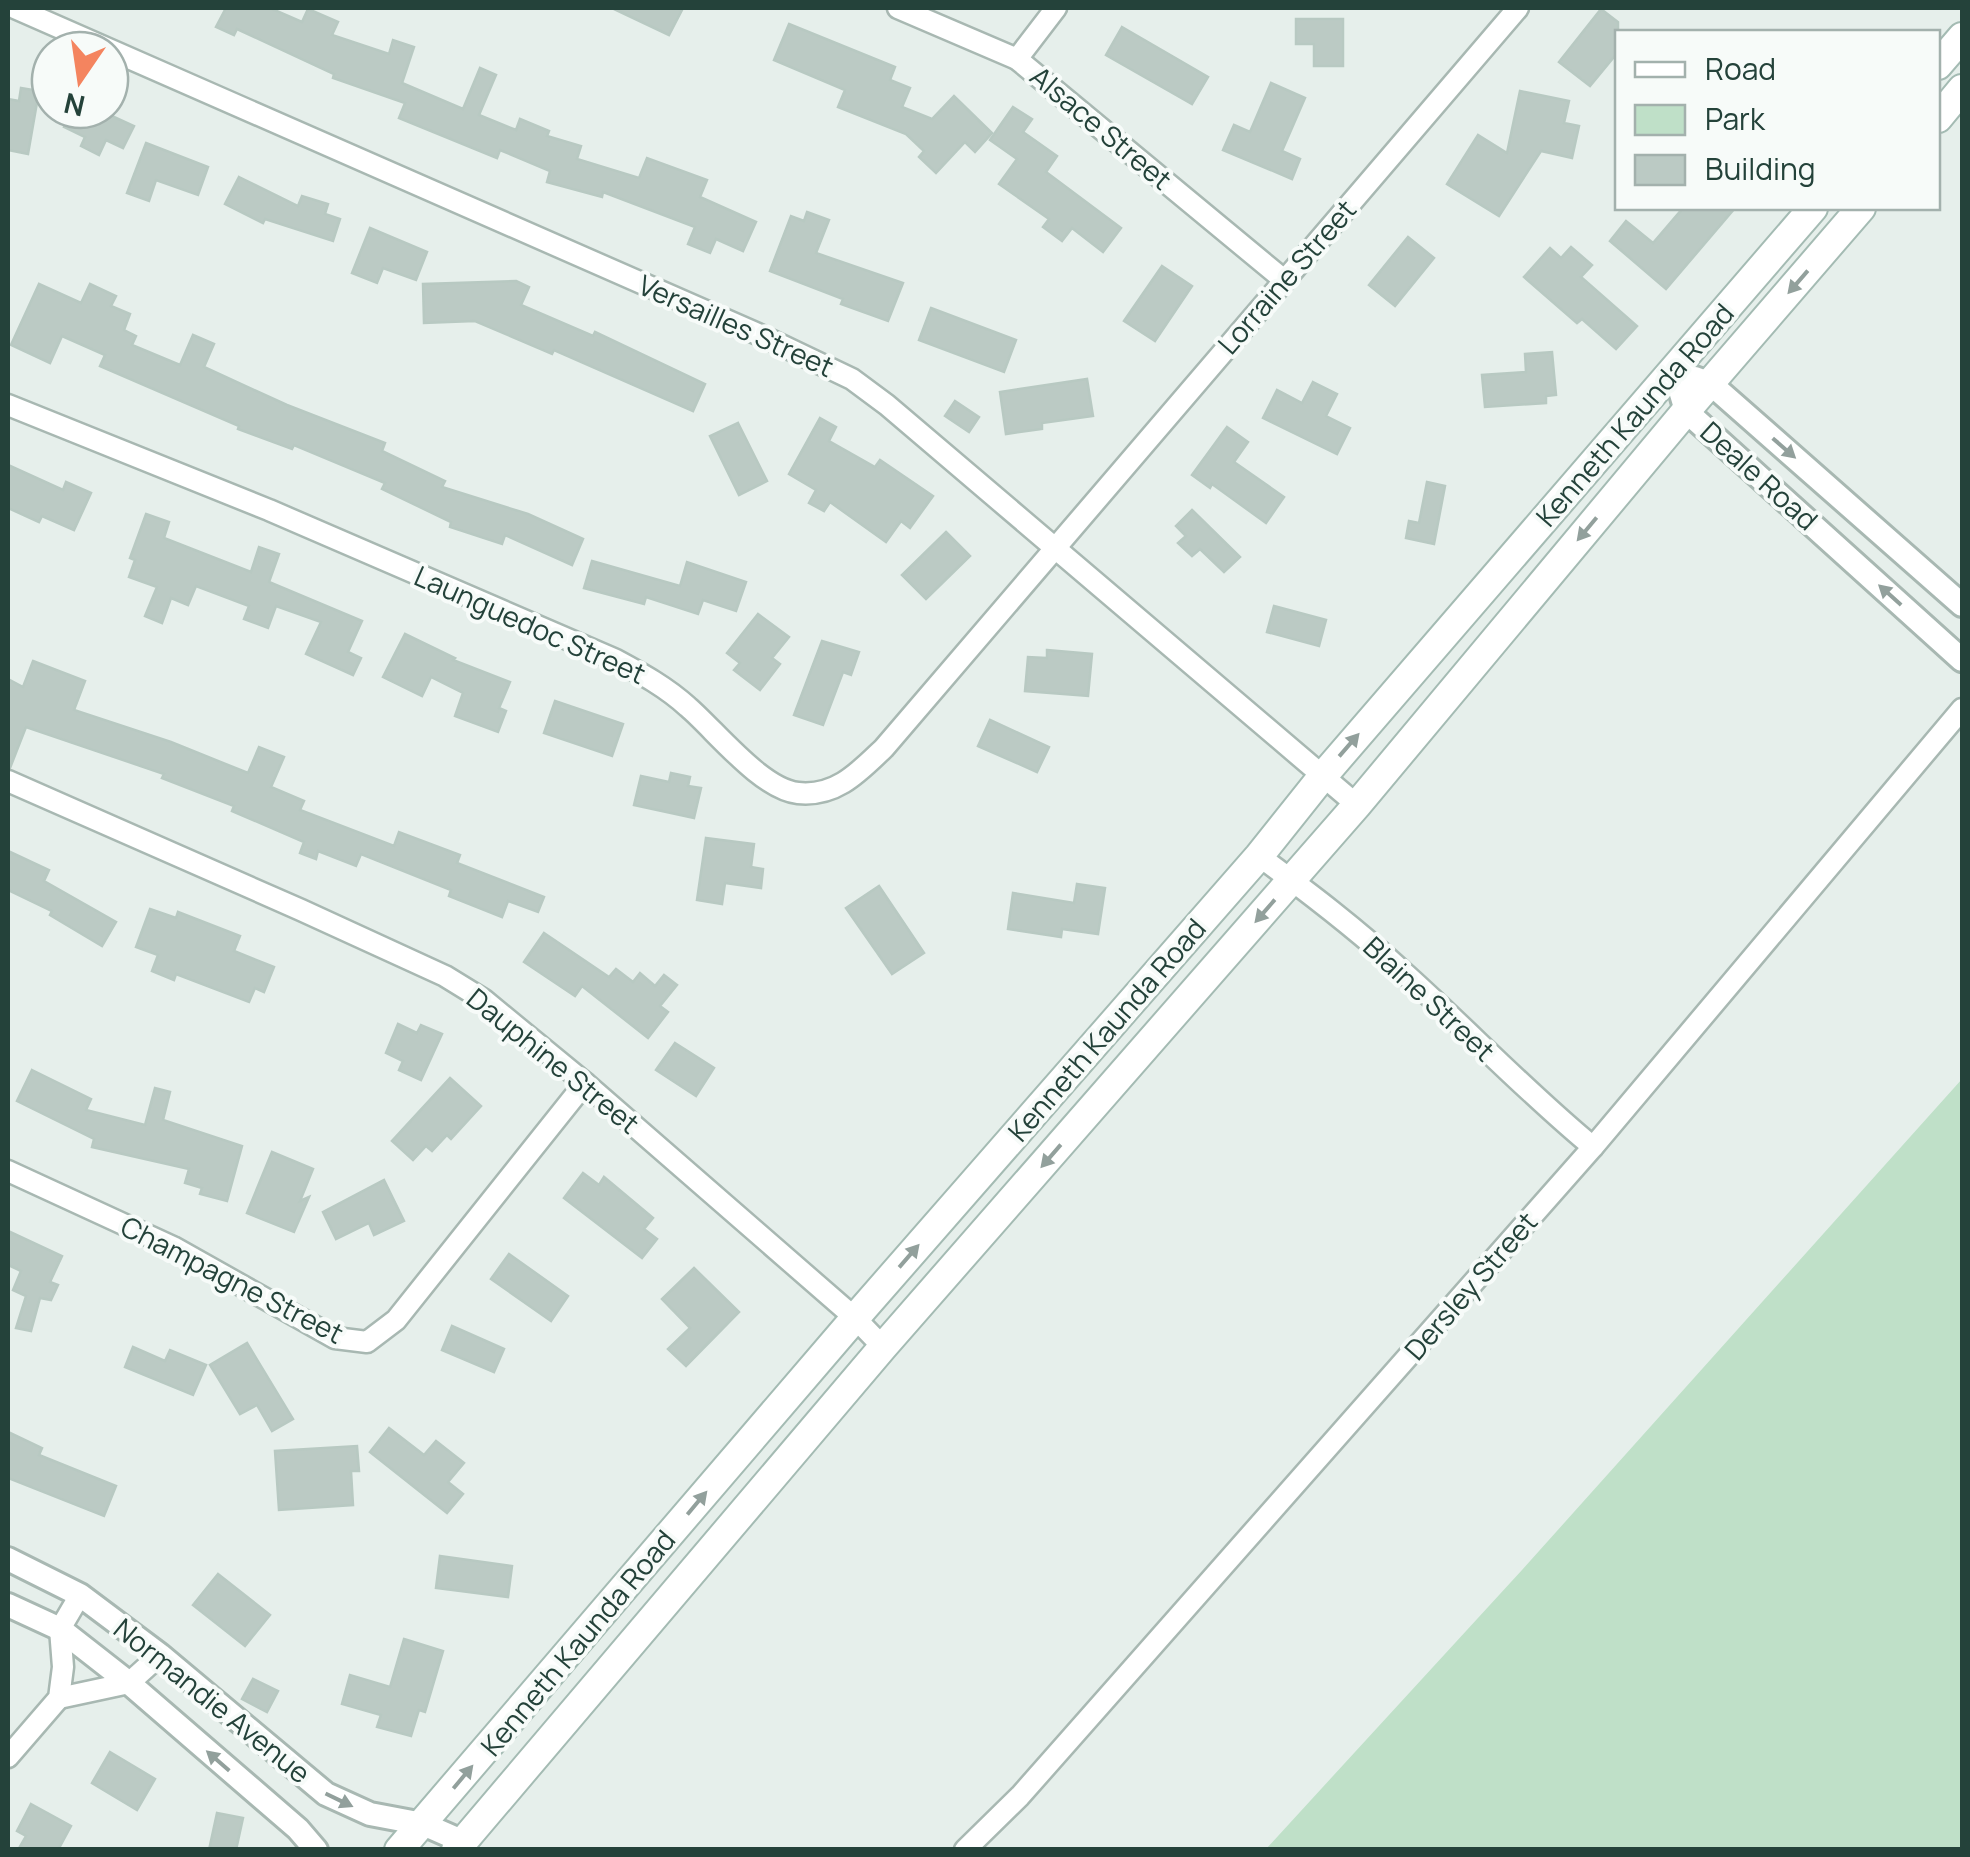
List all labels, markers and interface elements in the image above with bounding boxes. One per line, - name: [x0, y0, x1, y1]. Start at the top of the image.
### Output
- north arrow: [30, 30, 130, 130]
- legend: [1615, 30, 1940, 210]
- text: Road: [1705, 48, 1776, 89]
- street label: Alsace Street: [1023, 57, 1180, 198]
- text: N: [60, 85, 88, 126]
- text: Park: [1705, 98, 1766, 139]
- text: Building: [1705, 148, 1816, 189]
- street label: Lorraine Street: [1208, 191, 1364, 362]
- street label: Versailles Street: [633, 265, 840, 385]
- one-way arrow: [1788, 269, 1809, 294]
- street label: Kenneth Kaunda Road: [1527, 295, 1742, 534]
- street label: Deale Road: [1693, 413, 1826, 538]
- one-way arrow: [1771, 437, 1796, 459]
- one-way arrow: [1577, 516, 1599, 541]
- street label: Launguedoc Street: [409, 556, 652, 692]
- one-way arrow: [1878, 584, 1902, 607]
- one-way arrow: [1338, 733, 1360, 758]
- one-way arrow: [1254, 898, 1276, 923]
- street label: Kenneth Kaunda Road: [999, 910, 1214, 1149]
- street label: Blaine Street: [1356, 928, 1504, 1069]
- street label: Dauphine Street: [459, 979, 648, 1142]
- one-way arrow: [1040, 1143, 1062, 1168]
- street label: Dersley Street: [1395, 1203, 1545, 1367]
- street label: Champagne Street: [114, 1206, 350, 1352]
- one-way arrow: [897, 1244, 919, 1269]
- one-way arrow: [686, 1490, 708, 1515]
- street label: Kenneth Kaunda Road: [471, 1521, 683, 1763]
- street label: Normandie Avenue: [106, 1609, 319, 1791]
- one-way arrow: [206, 1750, 231, 1772]
- one-way arrow: [452, 1764, 474, 1789]
- one-way arrow: [325, 1791, 354, 1808]

